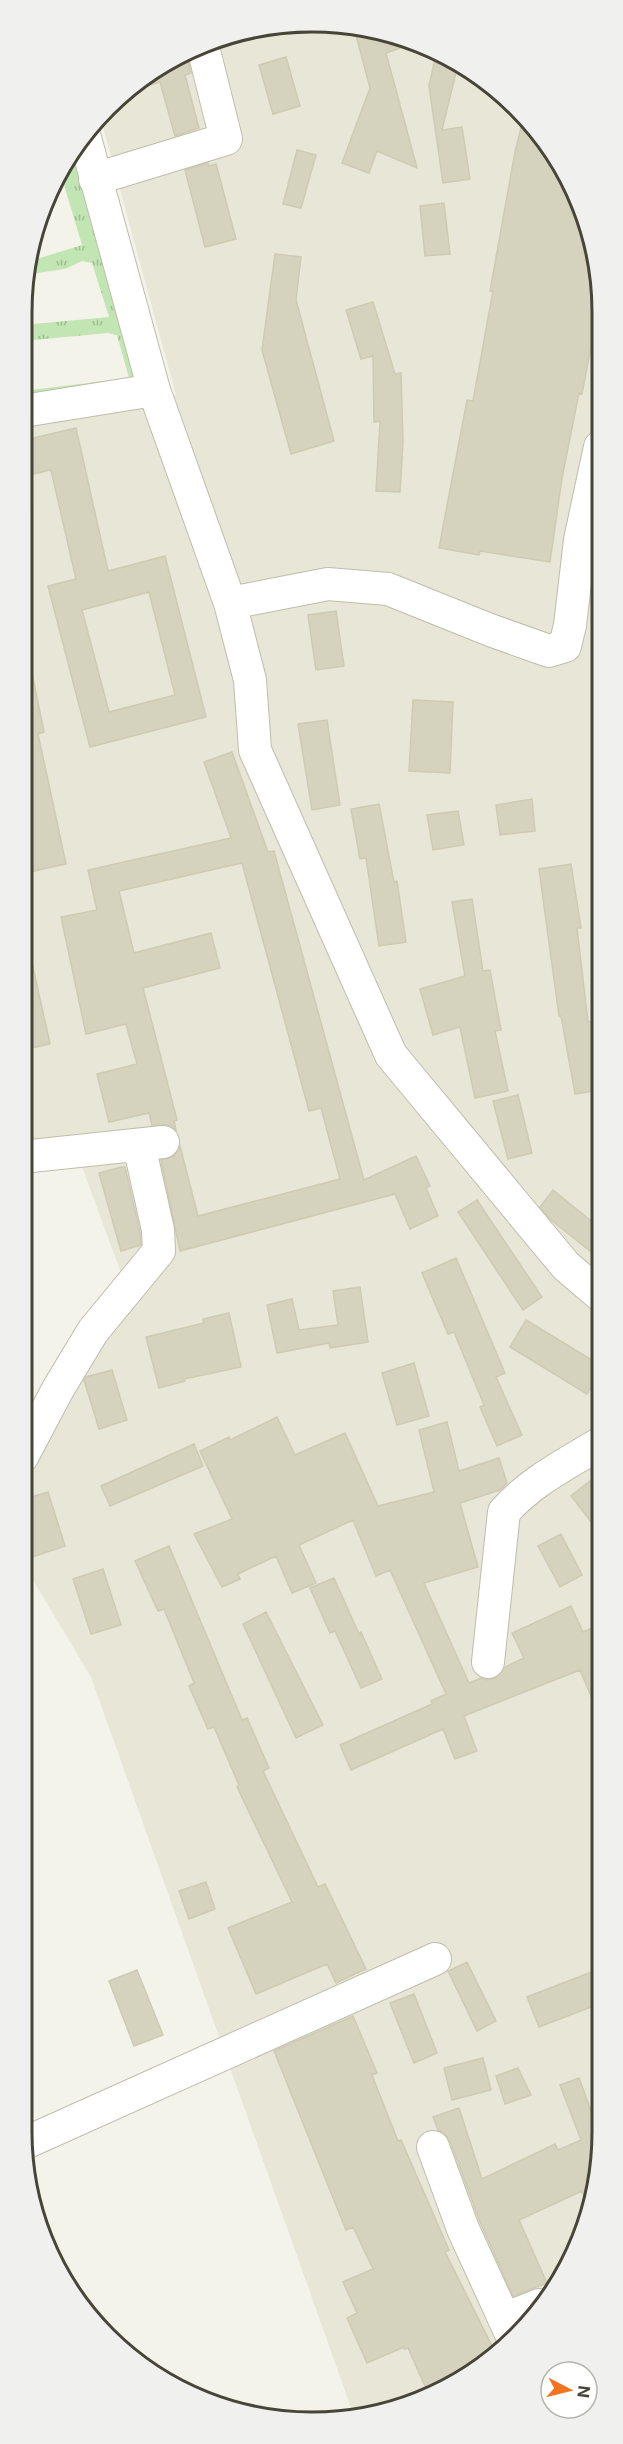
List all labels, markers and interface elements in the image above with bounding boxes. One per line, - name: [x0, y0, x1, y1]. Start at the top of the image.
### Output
- north arrow: [539, 2360, 599, 2420]
- text: N: [573, 2385, 595, 2399]

